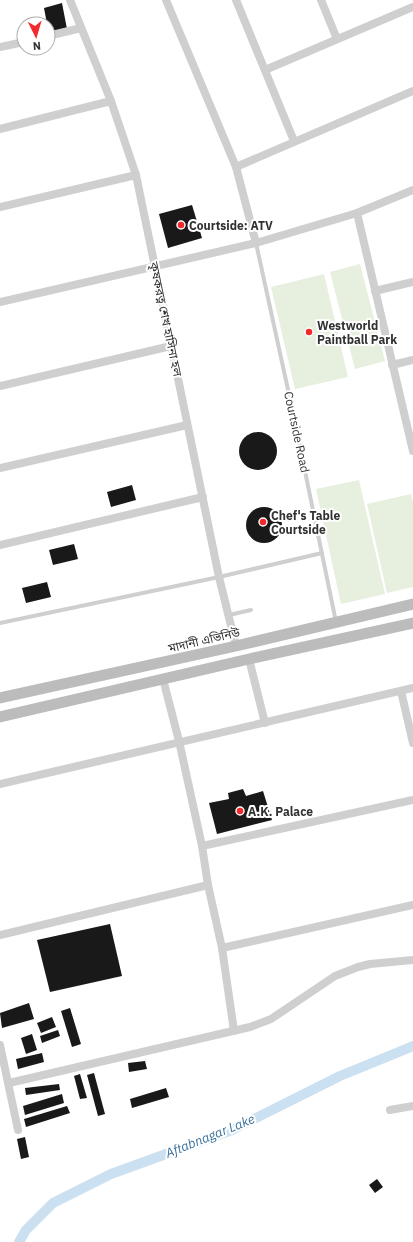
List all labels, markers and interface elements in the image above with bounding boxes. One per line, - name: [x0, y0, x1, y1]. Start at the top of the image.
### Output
- north arrow: [16, 16, 56, 56]
- text: N: [32, 39, 41, 53]
- place label: Courtside: ATV: [189, 218, 273, 233]
- marker: Courtside: ATV: [176, 220, 186, 230]
- street label: কৃষকরত্ন শেখ হাসিনা হল: [145, 259, 186, 378]
- place label: Westworld Paintball Park: [317, 318, 397, 347]
- marker: Westworld Paintball Park: [304, 327, 314, 337]
- street label: Courtside Road: [281, 390, 313, 474]
- place label: Chef's Table Courtside: [271, 508, 340, 537]
- marker: Chef's Table Courtside: [258, 517, 268, 527]
- street label: মাদানী এভিনিউ: [166, 624, 242, 656]
- place label: A.K. Palace: [248, 804, 313, 819]
- marker: A.K. Palace: [235, 806, 245, 816]
- water label: Aftabnagar Lake: [162, 1110, 258, 1162]

